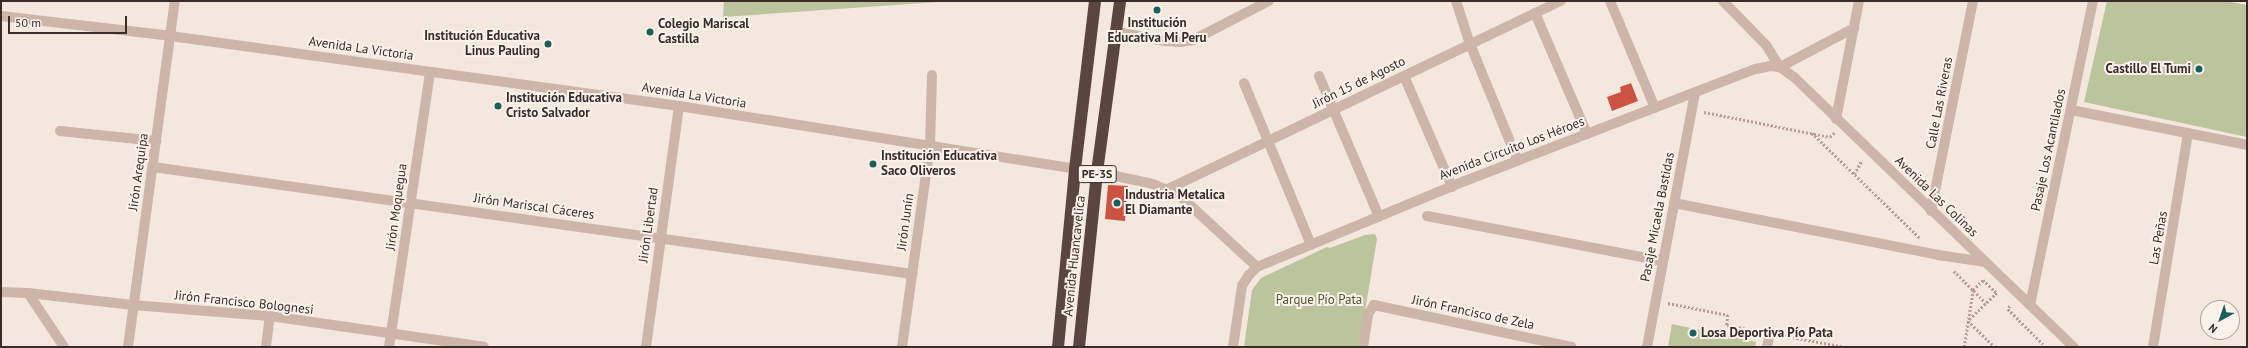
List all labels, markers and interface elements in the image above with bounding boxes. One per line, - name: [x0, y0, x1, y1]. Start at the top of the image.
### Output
- marker: Institución Educativa Mi Peru: [1152, 5, 1162, 15]
- scale bar: [10, 8, 129, 34]
- text: 50 m: [15, 15, 41, 30]
- place label: Institución Educativa Mi Peru: [1107, 16, 1207, 47]
- place label: Colegio Mariscal Castilla: [658, 17, 749, 48]
- marker: Colegio Mariscal Castilla: [645, 27, 655, 37]
- place label: Institución Educativa Linus Pauling: [424, 29, 540, 60]
- street label: Avenida La Victoria: [307, 34, 415, 64]
- marker: Institución Educativa Linus Pauling: [543, 39, 553, 49]
- street label: Jirón 15 de Agosto: [1310, 54, 1408, 112]
- street label: Calle Las Riveras: [1923, 56, 1957, 150]
- place label: Castillo El Tumi: [2105, 61, 2191, 77]
- marker: Castillo El Tumi: [2194, 64, 2204, 74]
- street label: Avenida La Victoria: [640, 80, 748, 112]
- street label: Pasaje Los Acantilados: [2028, 87, 2070, 213]
- place label: Institución Educativa Cristo Salvador: [506, 91, 622, 122]
- marker: Institución Educativa Cristo Salvador: [493, 101, 503, 111]
- street label: Avenida Circuito Los Héroes: [1437, 114, 1587, 184]
- street label: Jirón Arequipa: [126, 132, 152, 212]
- place label: Institución Educativa Saco Oliveros: [881, 149, 997, 180]
- street label: Pasaje Micaela Bastidas: [1638, 151, 1678, 283]
- street label: Avenida Las Colinas: [1891, 153, 1981, 241]
- marker: Institución Educativa Saco Oliveros: [868, 159, 878, 169]
- street label: Jirón Moquegua: [383, 163, 411, 251]
- road number: PE-3S: [1077, 164, 1117, 184]
- street label: Jirón Libertad: [636, 186, 662, 264]
- place label: Industria Metalica El Diamante: [1125, 188, 1225, 219]
- street label: Jirón Mariscal Cáceres: [473, 191, 595, 223]
- street label: Jirón Junín: [894, 192, 918, 252]
- street label: Avenida Huancavelica: [1061, 195, 1089, 317]
- marker: Industria Metalica El Diamante: [1112, 198, 1122, 208]
- street label: Las Peñas: [2147, 210, 2171, 266]
- street label: Jirón Francisco Bolognesi: [174, 288, 314, 318]
- park label: Parque Pío Pata: [1276, 292, 1362, 308]
- street label: Jirón Francisco de Zela: [1410, 292, 1536, 334]
- north arrow: [2200, 300, 2240, 340]
- text: N: [2206, 321, 2220, 336]
- place label: Losa Deportiva Pío Pata: [1701, 325, 1833, 341]
- marker: Losa Deportiva Pío Pata: [1688, 328, 1698, 338]

